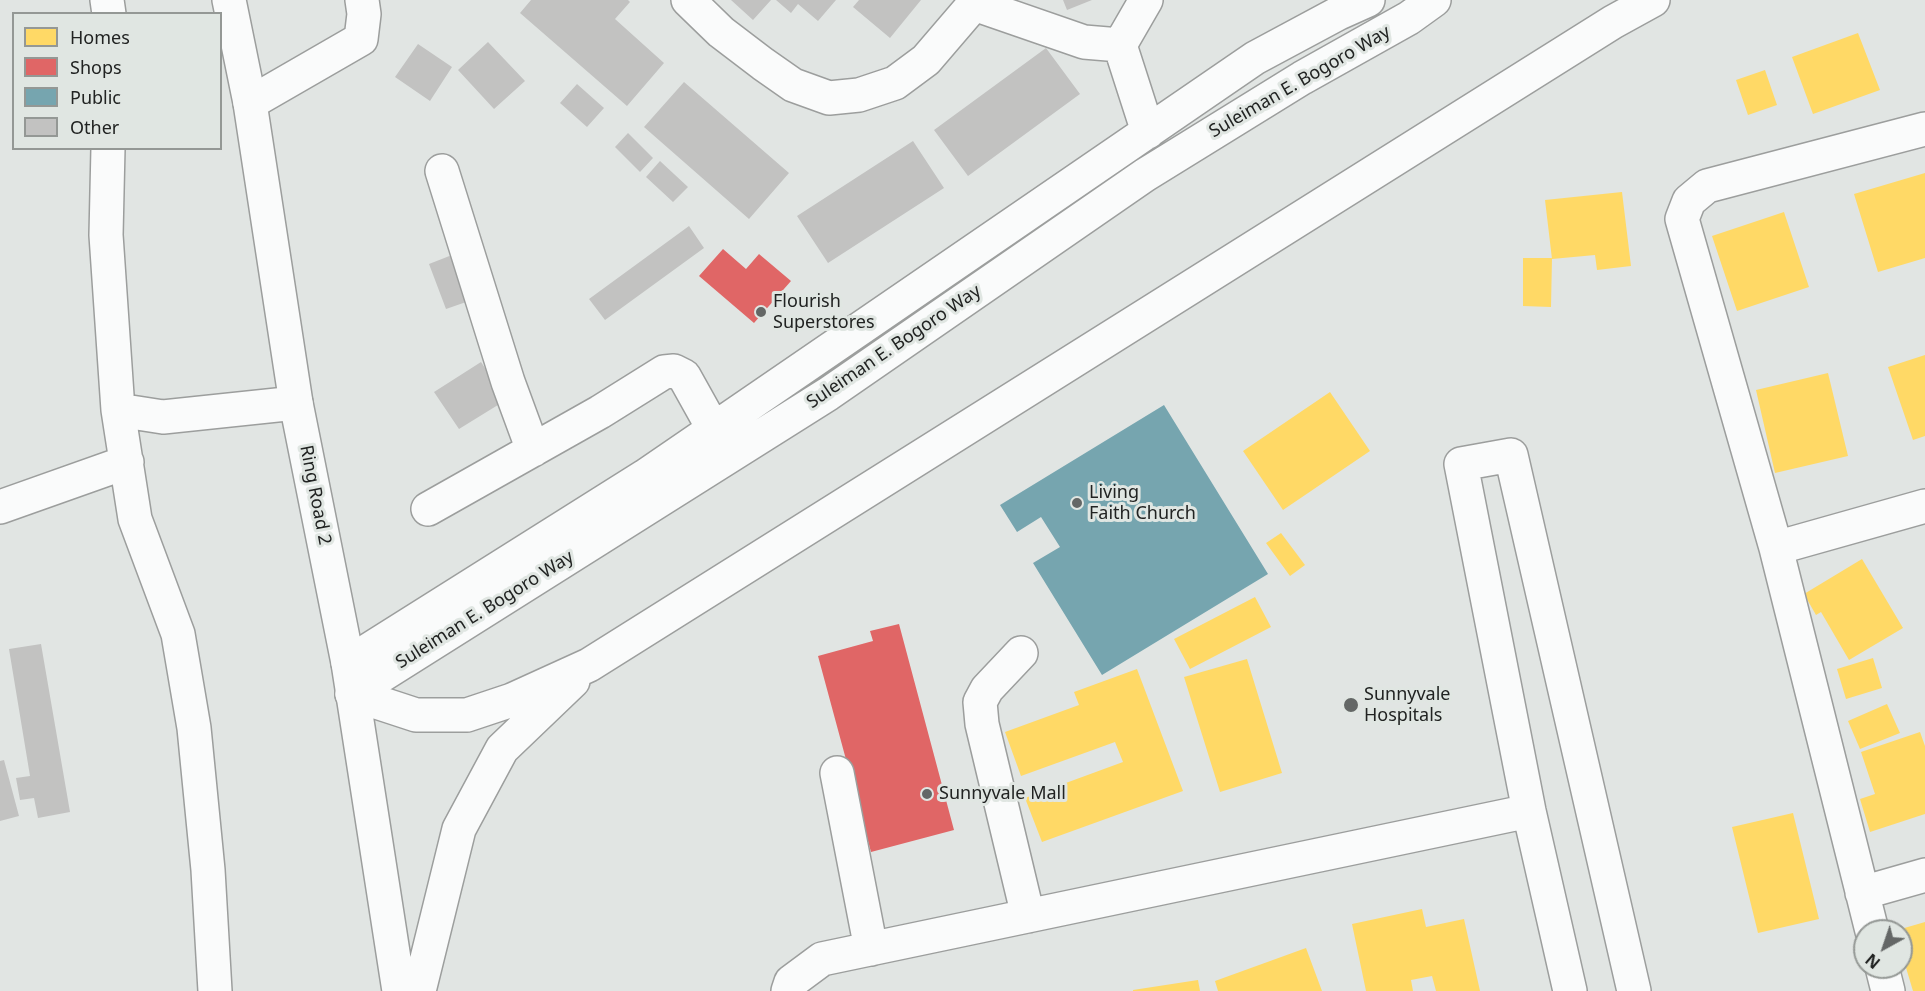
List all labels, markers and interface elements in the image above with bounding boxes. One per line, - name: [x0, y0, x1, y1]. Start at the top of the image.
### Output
- legend: [12, 12, 222, 150]
- street label: Suleiman E. Bogoro Way: [1206, 21, 1394, 143]
- text: Homes: [70, 25, 130, 49]
- text: Shops: [70, 55, 122, 79]
- text: Public: [70, 85, 121, 109]
- text: Other: [70, 115, 119, 139]
- street label: Suleiman E. Bogoro Way: [803, 281, 985, 413]
- place label: Flourish Superstores: [773, 291, 875, 334]
- marker: Flourish Superstores: [754, 305, 768, 319]
- street label: Ring Road 2: [295, 443, 335, 547]
- place label: Living Faith Church: [1089, 482, 1196, 524]
- marker: Living Faith Church: [1070, 496, 1084, 510]
- street label: Suleiman E. Bogoro Way: [392, 546, 578, 674]
- place label: Sunnyvale Hospitals: [1364, 684, 1450, 726]
- marker: Sunnyvale Hospitals: [1342, 696, 1360, 714]
- place label: Sunnyvale Mall: [939, 783, 1066, 805]
- marker: Sunnyvale Mall: [920, 787, 934, 801]
- north arrow: [1853, 919, 1913, 979]
- text: N: [1861, 949, 1885, 974]

